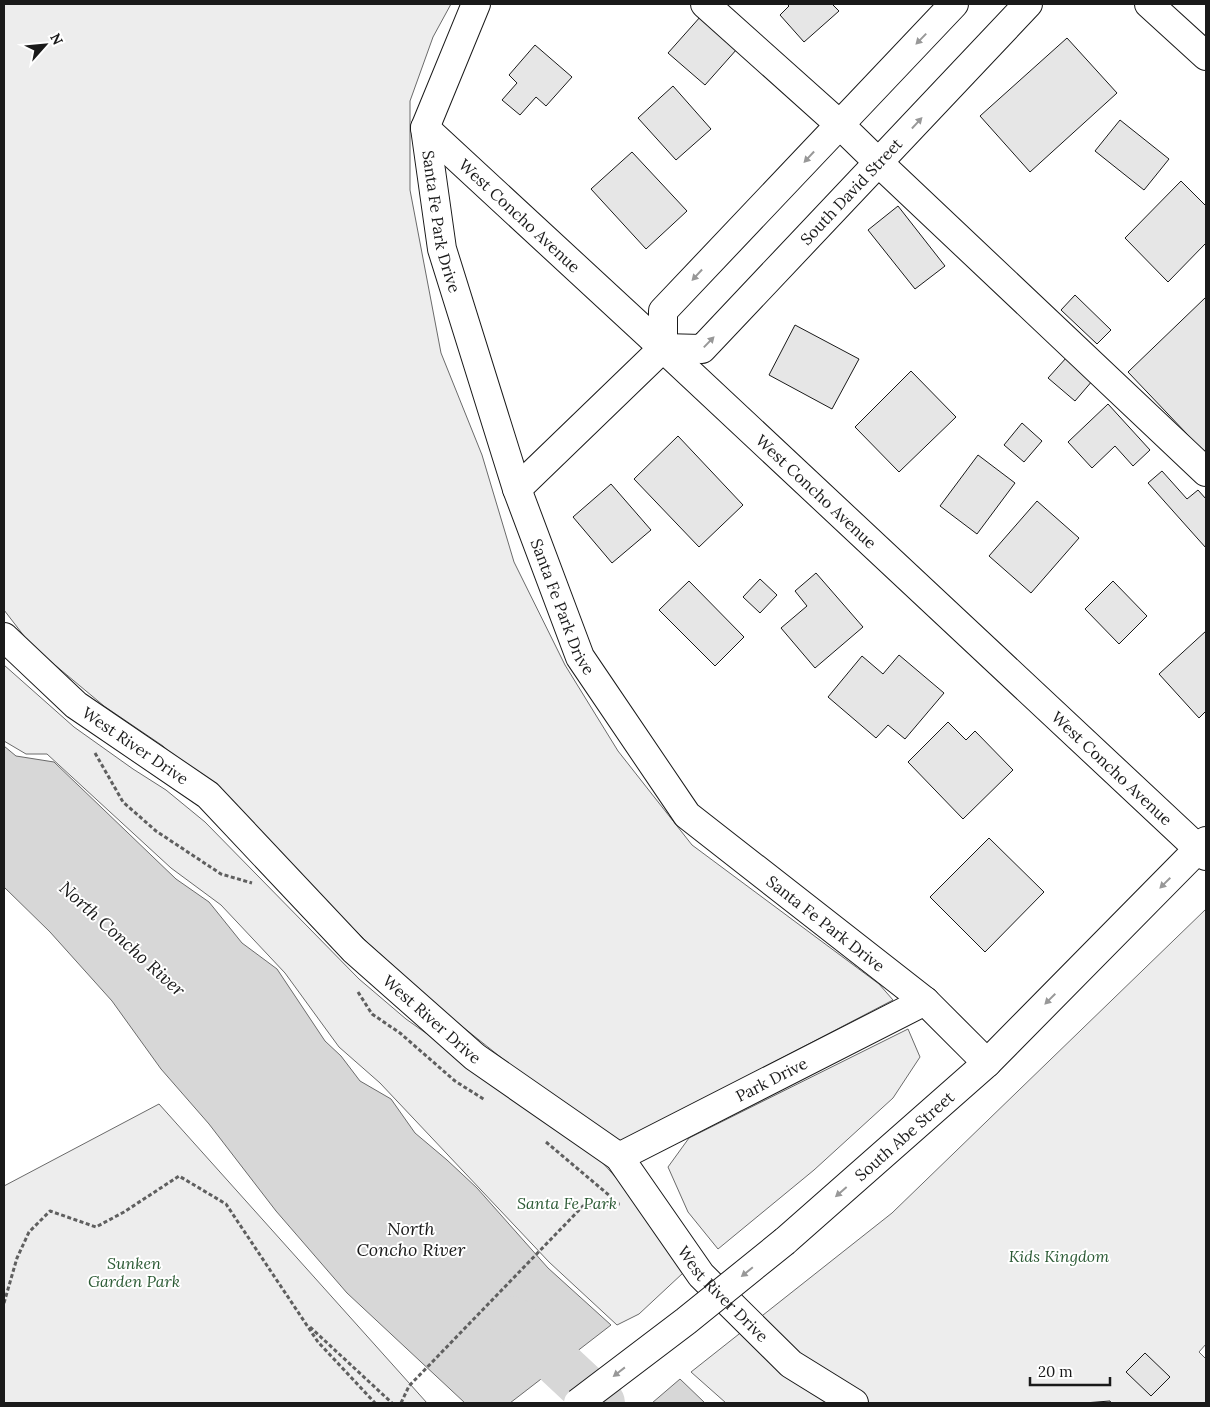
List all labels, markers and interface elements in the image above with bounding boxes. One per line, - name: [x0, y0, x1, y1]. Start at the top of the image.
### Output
- north arrow: [20, 20, 70, 70]
- text: N: [46, 30, 67, 48]
- one-way arrow: [915, 33, 927, 45]
- one-way arrow: [911, 117, 923, 129]
- street label: South David Street: [796, 133, 907, 249]
- street label: Santa Fe Park Drive: [418, 149, 465, 295]
- one-way arrow: [803, 150, 815, 162]
- street label: West Concho Avenue: [455, 155, 585, 277]
- one-way arrow: [691, 269, 703, 281]
- one-way arrow: [703, 337, 715, 349]
- street label: West Concho Avenue: [752, 430, 881, 553]
- street label: Santa Fe Park Drive: [527, 536, 599, 679]
- street label: West River Drive: [78, 702, 193, 789]
- street label: West Concho Avenue: [1047, 707, 1177, 830]
- street label: Santa Fe Park Drive: [763, 871, 889, 976]
- water label: North Concho River: [55, 876, 191, 1002]
- one-way arrow: [1159, 877, 1171, 889]
- street label: West River Drive: [379, 970, 485, 1068]
- one-way arrow: [1045, 993, 1057, 1005]
- street label: Park Drive: [732, 1053, 811, 1106]
- street label: South Abe Street: [851, 1086, 959, 1185]
- one-way arrow: [834, 1186, 847, 1197]
- park label: Santa Fe Park: [517, 1193, 617, 1213]
- water label: North Concho River: [356, 1217, 466, 1261]
- street label: West River Drive: [674, 1242, 773, 1346]
- park label: Kids Kingdom: [1009, 1246, 1109, 1266]
- park label: Sunken Garden Park: [88, 1253, 180, 1291]
- one-way arrow: [741, 1266, 754, 1277]
- scale bar: [1030, 1354, 1110, 1386]
- text: 20 m: [1038, 1362, 1073, 1381]
- one-way arrow: [612, 1367, 626, 1377]

